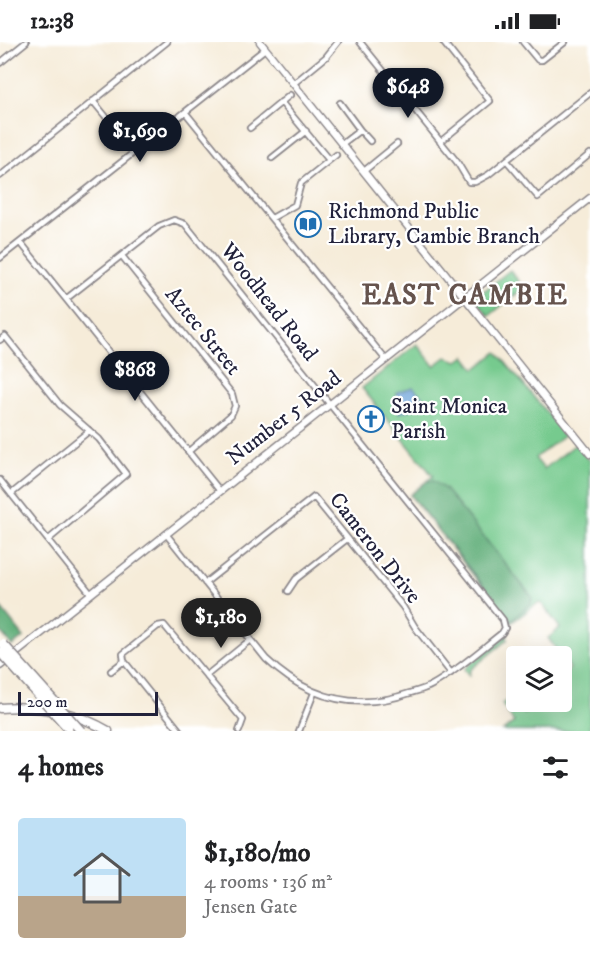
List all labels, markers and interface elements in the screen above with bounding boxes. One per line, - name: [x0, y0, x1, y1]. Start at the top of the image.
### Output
- text: 12:38: [30, 8, 74, 35]
- pin: $648: [372, 68, 444, 119]
- text: $648: [387, 75, 429, 100]
- pin: $1,690: [91, 112, 189, 163]
- text: $1,690: [113, 119, 167, 144]
- place label: Richmond Public Library, Cambie Branch: [328, 198, 540, 250]
- library icon: Richmond Public Library, Cambie Branch: [293, 209, 323, 239]
- street label: Woodhead Road: [214, 237, 324, 367]
- district label: EAST CAMBIE: [361, 278, 569, 313]
- street label: Aztec Street: [159, 281, 247, 381]
- pin: $868: [99, 351, 171, 402]
- text: $868: [114, 358, 156, 383]
- street label: Number 5 Road: [221, 365, 347, 471]
- place label: Saint Monica Parish: [391, 393, 508, 445]
- church icon: Saint Monica Parish: [356, 404, 386, 434]
- street label: Cameron Drive: [323, 487, 427, 609]
- pin: $1,180: [172, 598, 270, 649]
- text: $1,180: [195, 605, 247, 630]
- map controls: [506, 646, 572, 712]
- button: layers: [506, 646, 572, 712]
- scale bar: [18, 689, 158, 716]
- text: 200 m: [27, 692, 68, 712]
- text: 4 homes: [18, 751, 104, 784]
- icon: filters: [539, 751, 572, 784]
- text: $1,180/mo: [204, 837, 310, 870]
- icon: home: [66, 842, 138, 914]
- text: 4 rooms · 136 m²: [204, 870, 332, 895]
- text: Jensen Gate: [204, 895, 297, 920]

